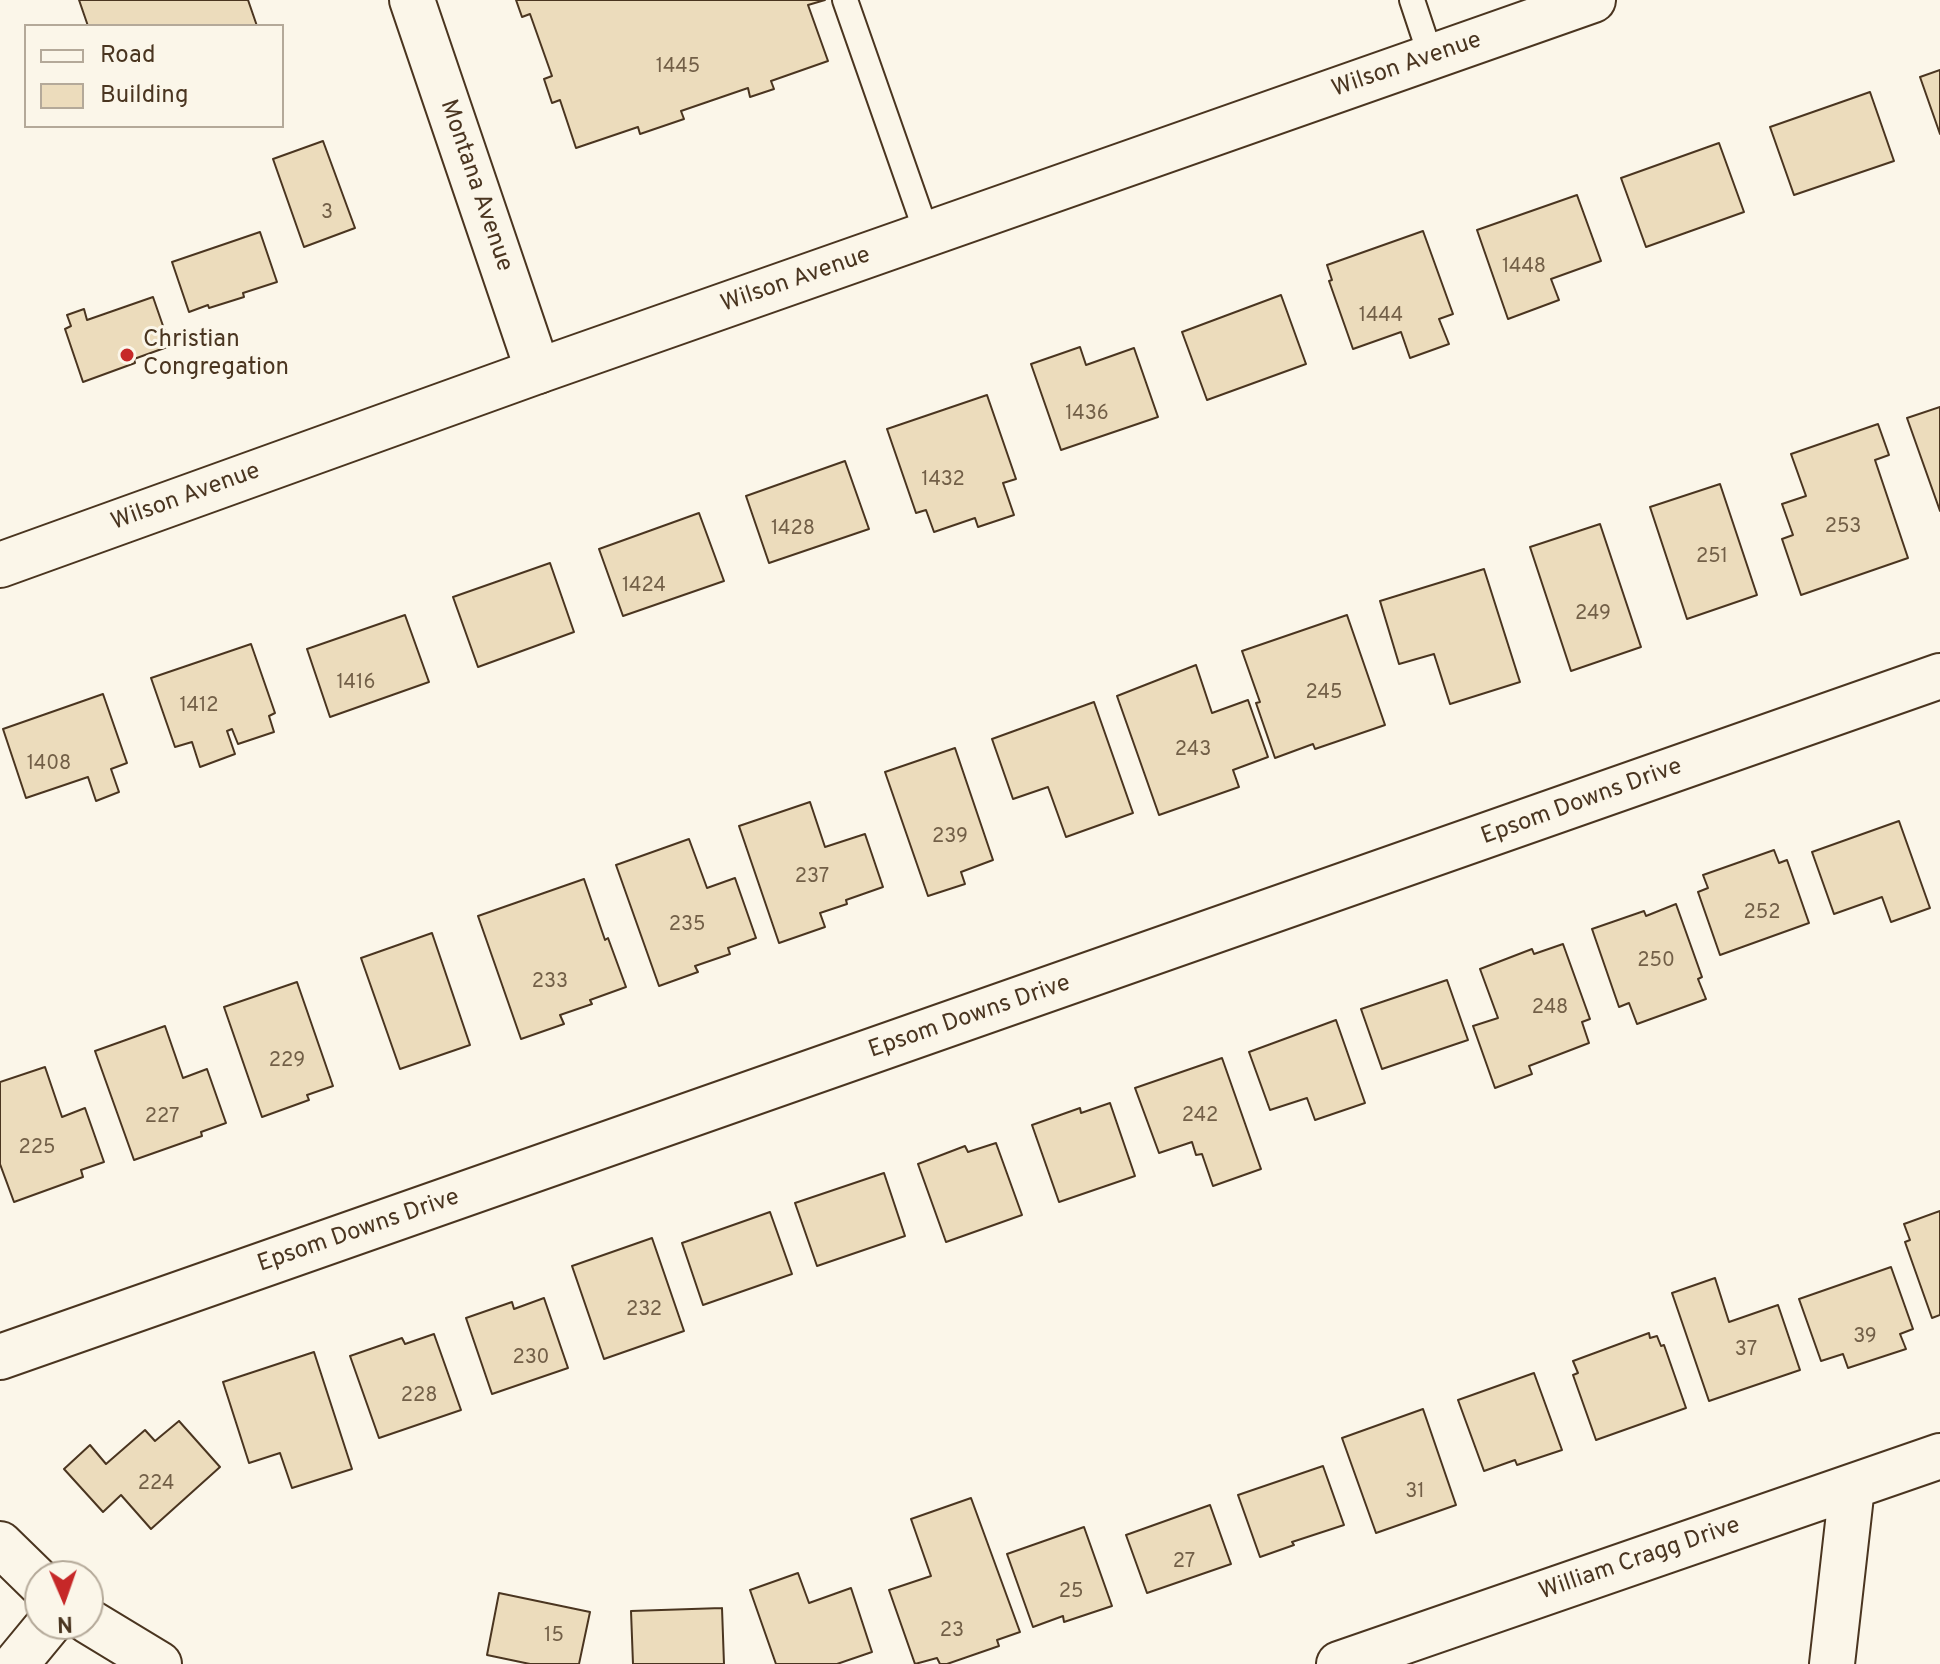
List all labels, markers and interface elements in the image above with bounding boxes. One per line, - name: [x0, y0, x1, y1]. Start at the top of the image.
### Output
- legend: [24, 24, 284, 128]
- street label: Wilson Avenue: [1328, 27, 1486, 105]
- text: Road: [100, 41, 156, 71]
- house number: 1445: [656, 56, 700, 80]
- text: Building: [100, 81, 189, 111]
- street label: Montana Avenue: [432, 96, 518, 276]
- house number: 3: [321, 202, 333, 226]
- street label: Wilson Avenue: [717, 242, 875, 320]
- house number: 1448: [1502, 256, 1546, 280]
- house number: 1444: [1359, 305, 1403, 329]
- place label: Christian Congregation: [143, 327, 289, 383]
- marker: Christian Congregation: [118, 346, 136, 364]
- house number: 1436: [1065, 403, 1109, 427]
- street label: Wilson Avenue: [108, 458, 264, 538]
- house number: 1432: [921, 469, 965, 493]
- house number: 253: [1825, 516, 1861, 540]
- house number: 1428: [771, 518, 815, 542]
- house number: 251: [1696, 546, 1728, 570]
- house number: 1424: [622, 575, 666, 599]
- house number: 249: [1575, 603, 1611, 627]
- house number: 1416: [337, 672, 375, 696]
- house number: 245: [1306, 682, 1342, 706]
- house number: 1412: [179, 695, 219, 719]
- house number: 243: [1175, 739, 1211, 763]
- house number: 1408: [27, 753, 71, 777]
- street label: Epsom Downs Drive: [1478, 753, 1686, 853]
- house number: 239: [932, 826, 968, 850]
- house number: 237: [795, 866, 829, 890]
- house number: 252: [1744, 902, 1780, 926]
- house number: 235: [669, 914, 705, 938]
- house number: 250: [1637, 950, 1675, 974]
- street label: Epsom Downs Drive: [865, 970, 1075, 1066]
- house number: 233: [532, 971, 568, 995]
- house number: 248: [1532, 997, 1568, 1021]
- house number: 229: [269, 1050, 305, 1074]
- house number: 242: [1182, 1105, 1218, 1129]
- house number: 227: [145, 1106, 179, 1130]
- house number: 225: [19, 1137, 55, 1161]
- street label: Epsom Downs Drive: [254, 1184, 464, 1280]
- house number: 232: [626, 1299, 662, 1323]
- house number: 39: [1853, 1326, 1877, 1350]
- house number: 37: [1735, 1339, 1757, 1363]
- house number: 230: [513, 1347, 549, 1371]
- house number: 228: [401, 1385, 437, 1409]
- house number: 224: [138, 1473, 174, 1497]
- house number: 31: [1405, 1481, 1425, 1505]
- street label: William Cragg Drive: [1536, 1512, 1744, 1608]
- house number: 27: [1173, 1551, 1195, 1575]
- north arrow: [24, 1560, 104, 1640]
- house number: 25: [1059, 1581, 1083, 1605]
- text: N: [56, 1609, 73, 1636]
- house number: 23: [940, 1620, 964, 1644]
- house number: 15: [544, 1625, 564, 1649]

